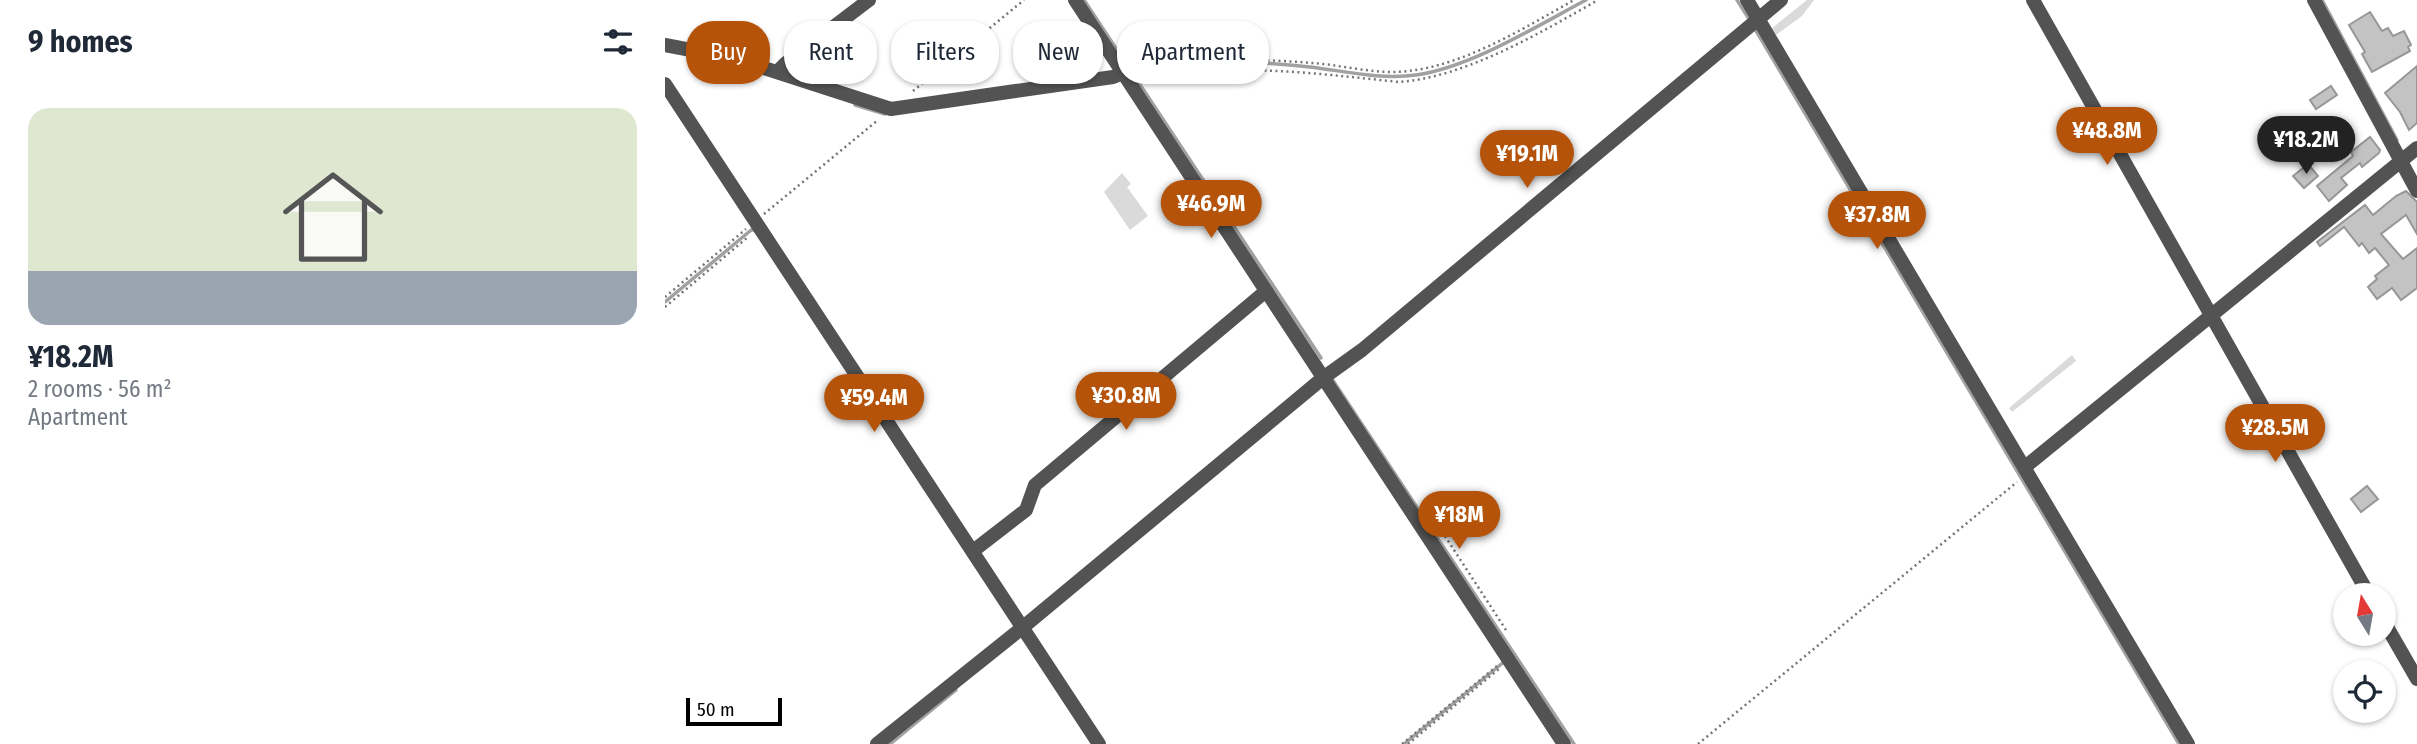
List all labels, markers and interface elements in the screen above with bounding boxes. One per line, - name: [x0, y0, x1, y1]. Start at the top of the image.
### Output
- chip: Buy: [686, 21, 770, 84]
- chip: Rent: [784, 21, 877, 84]
- chip: Filters: [891, 21, 999, 84]
- chip: New: [1013, 21, 1103, 84]
- chip: Apartment: [1117, 21, 1269, 84]
- icon: filters: [599, 23, 637, 61]
- text: 9 homes: [28, 24, 133, 60]
- pin: ¥48.8M: [2050, 108, 2164, 167]
- text: ¥48.8M: [2072, 116, 2142, 144]
- pin: ¥18.2M: [2249, 116, 2363, 176]
- text: ¥18.2M: [2273, 125, 2339, 153]
- pin: ¥19.1M: [1470, 130, 1584, 190]
- text: ¥19.1M: [1496, 139, 1558, 167]
- icon: home: [270, 154, 396, 280]
- pin: ¥46.9M: [1154, 180, 1268, 240]
- text: ¥46.9M: [1177, 189, 1245, 217]
- pin: ¥37.8M: [1820, 191, 1934, 251]
- text: ¥37.8M: [1844, 200, 1910, 228]
- text: ¥18.2M: [28, 339, 114, 375]
- pin: ¥30.8M: [1069, 372, 1183, 432]
- pin: ¥59.4M: [817, 374, 931, 434]
- text: 2 rooms · 56 m²: [28, 375, 172, 403]
- text: ¥30.8M: [1091, 381, 1161, 409]
- text: ¥59.4M: [840, 383, 908, 411]
- text: Apartment: [28, 403, 128, 431]
- pin: ¥28.5M: [2218, 405, 2332, 464]
- text: ¥28.5M: [2241, 413, 2309, 441]
- pin: ¥18M: [1418, 491, 1500, 551]
- text: ¥18M: [1434, 500, 1484, 528]
- north arrow: [2333, 583, 2396, 646]
- map controls: [2333, 583, 2396, 723]
- button: locate: [2333, 660, 2396, 723]
- scale bar: [686, 695, 782, 727]
- text: 50 m: [697, 698, 735, 721]

